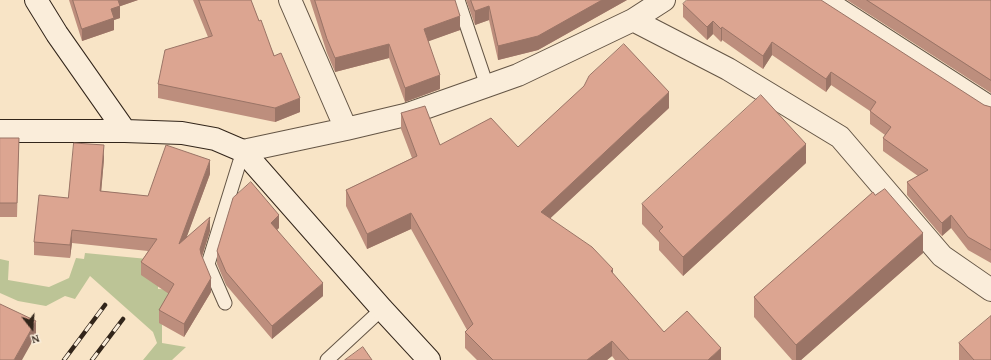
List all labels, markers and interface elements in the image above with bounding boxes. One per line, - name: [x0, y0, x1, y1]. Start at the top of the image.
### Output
- north arrow: [12, 308, 52, 348]
- text: N: [30, 331, 41, 348]

